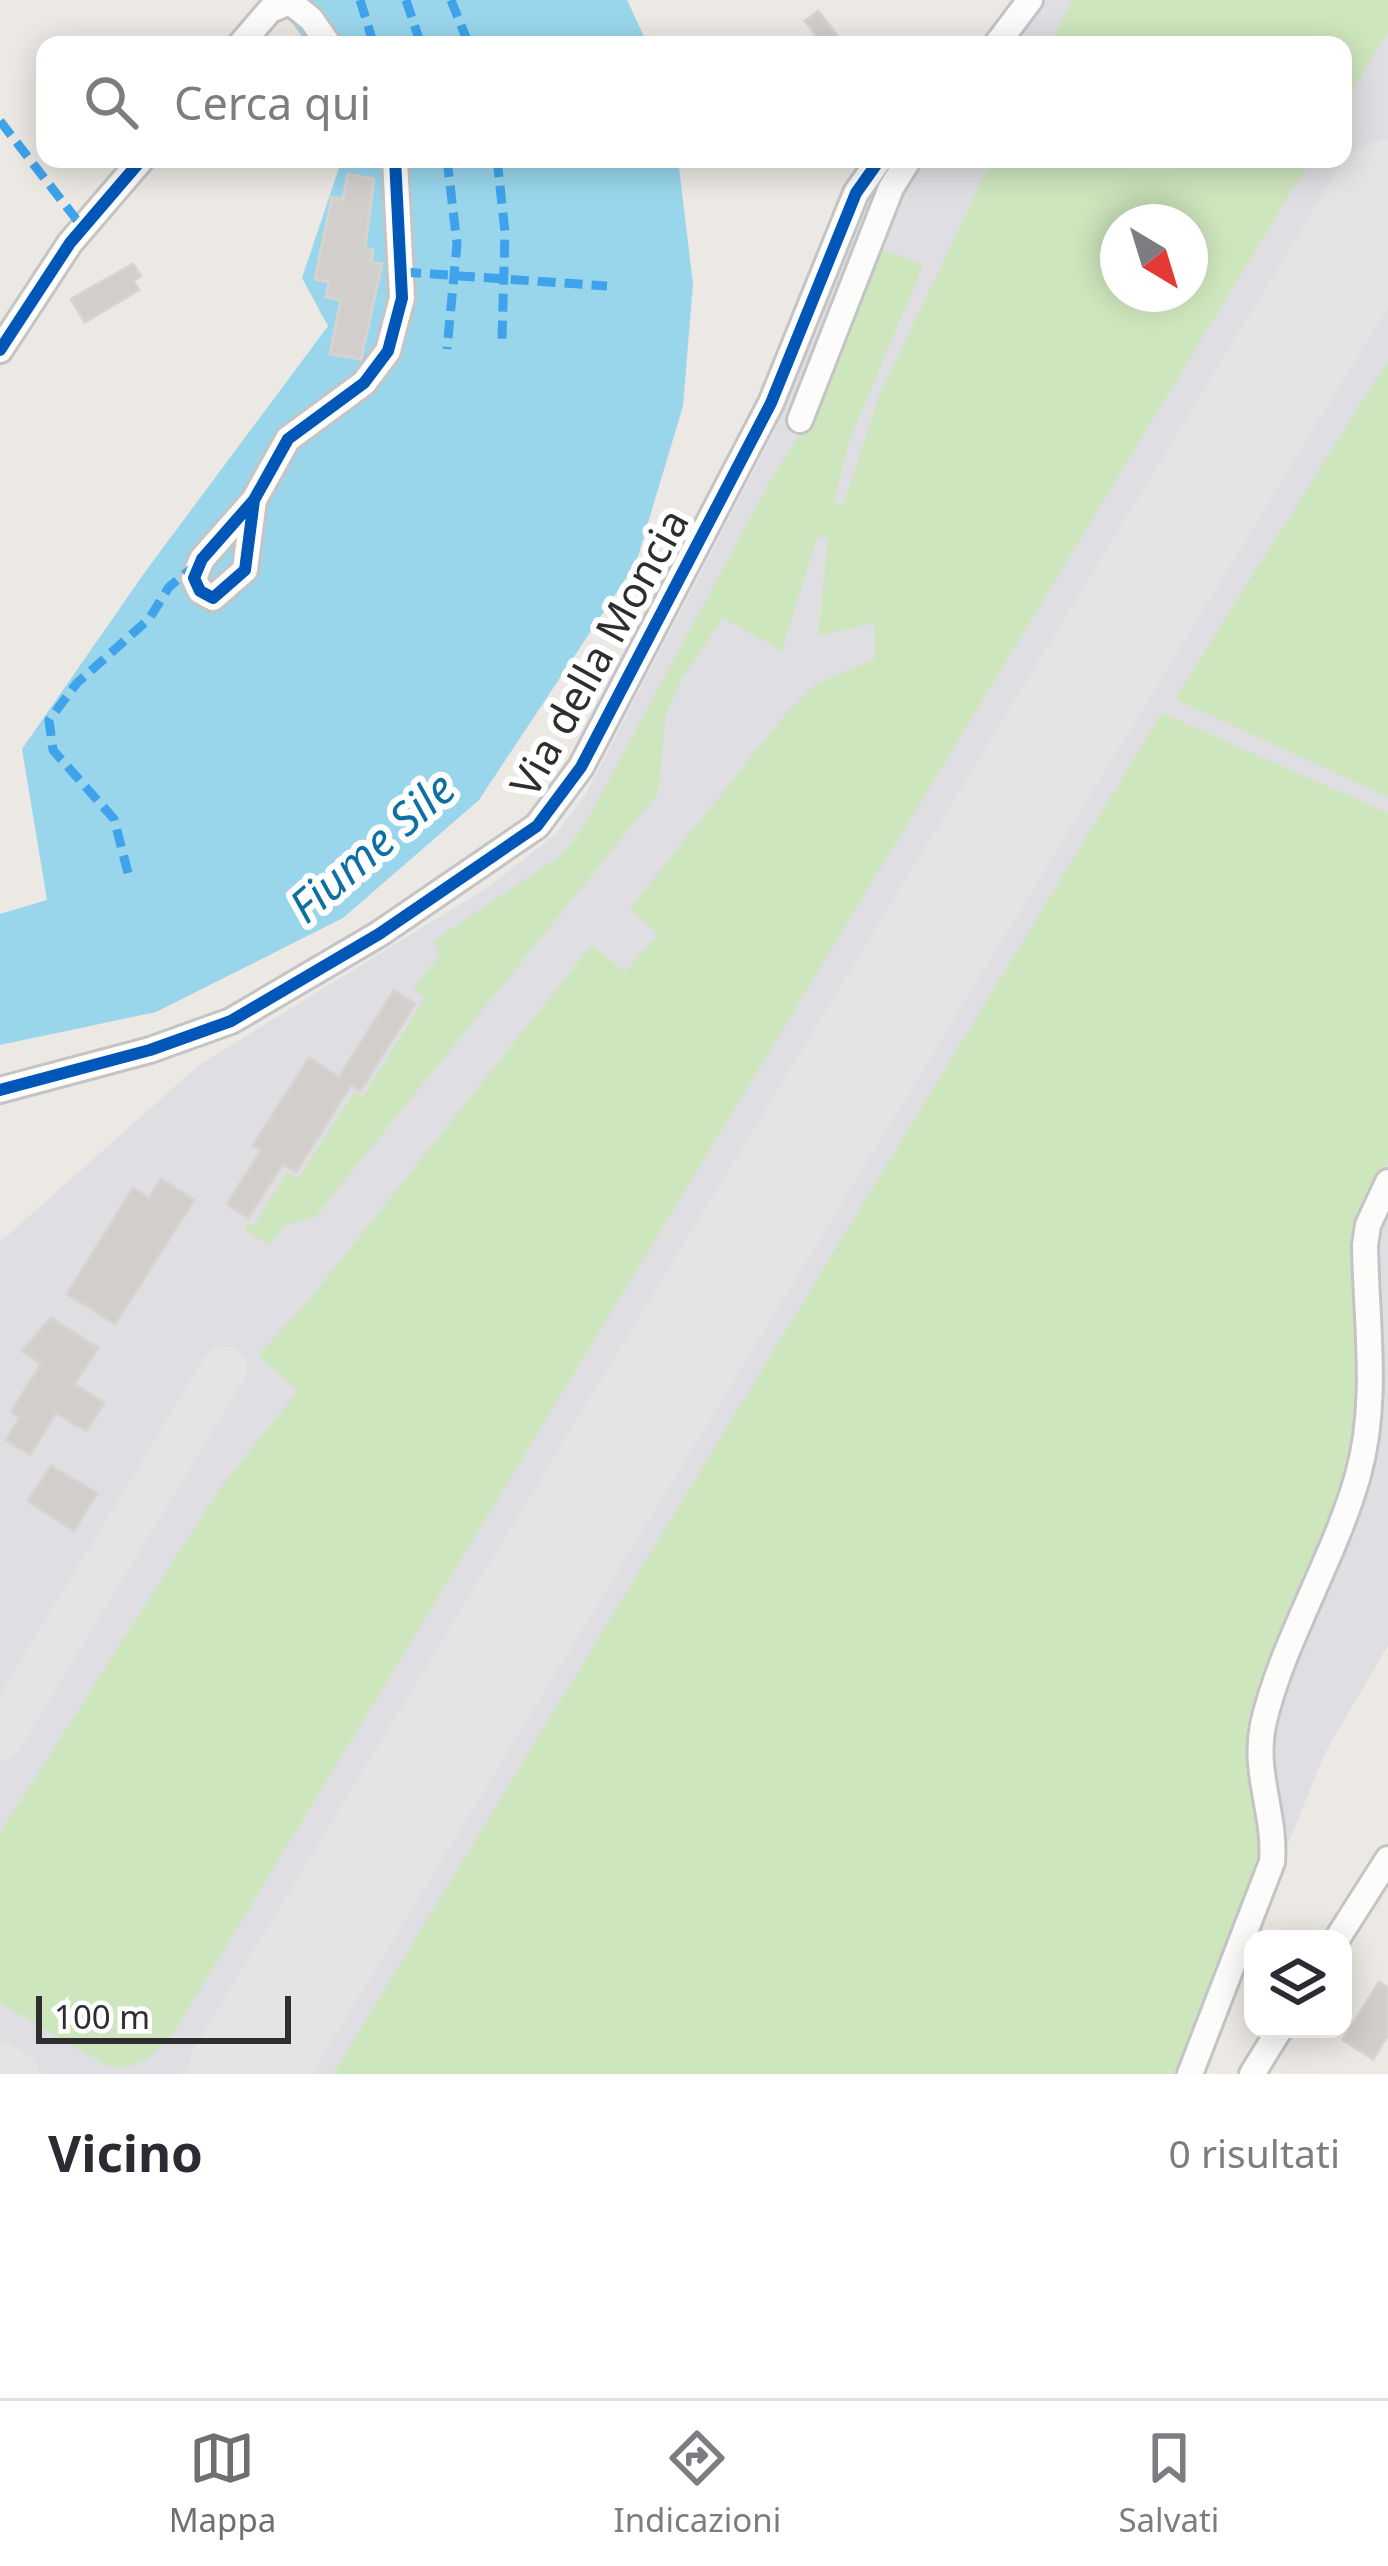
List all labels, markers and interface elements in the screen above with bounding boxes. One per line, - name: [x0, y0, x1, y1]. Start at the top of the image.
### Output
- search box: [36, 36, 1352, 168]
- icon: search: [78, 69, 144, 135]
- text: Cerca qui: [174, 72, 371, 133]
- north arrow: [1100, 204, 1208, 312]
- street label: Via della Moncia: [495, 498, 701, 806]
- water label: Fiume Sile: [275, 757, 467, 935]
- map controls: [1244, 1930, 1352, 2038]
- button: layers: [1244, 1930, 1352, 2038]
- scale bar: [36, 1990, 291, 2043]
- text: 100 m: [54, 1994, 150, 2039]
- text: Vicino: [48, 2117, 203, 2187]
- text: 0 risultati: [1168, 2126, 1340, 2179]
- tab: Mappa: [169, 2425, 276, 2542]
- tab: Indicazioni: [614, 2425, 781, 2542]
- tab: Salvati: [1118, 2425, 1219, 2542]

